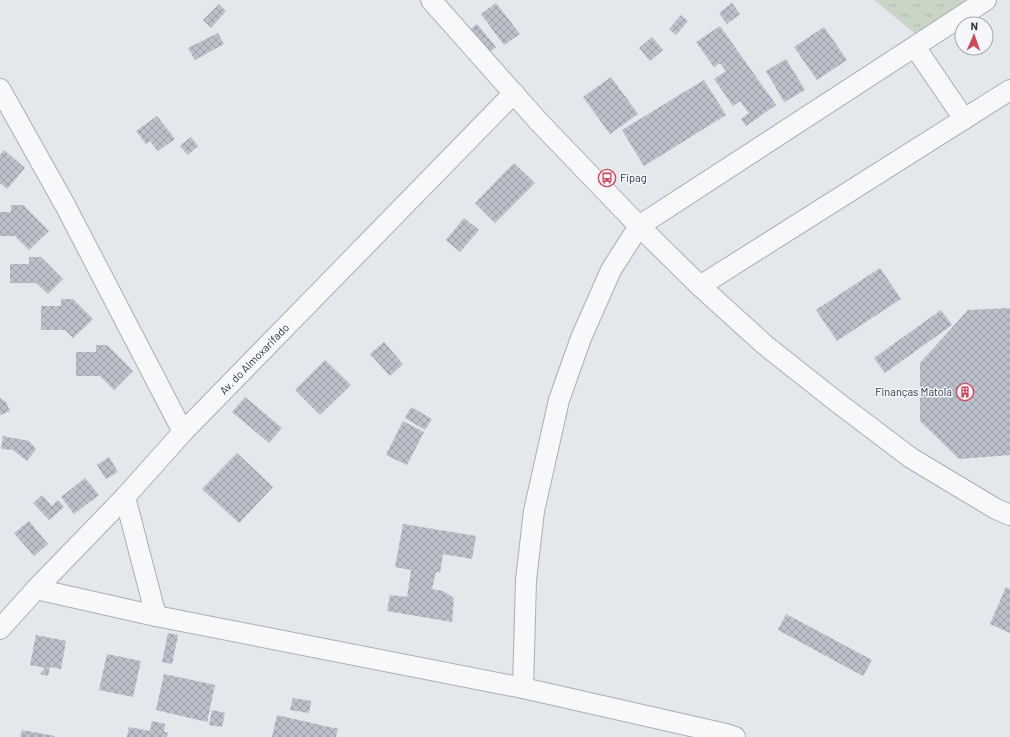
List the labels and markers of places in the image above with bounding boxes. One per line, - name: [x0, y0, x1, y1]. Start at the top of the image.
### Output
- bus stop icon: Fipag: [597, 168, 617, 188]
- place label: Fipag: [620, 171, 647, 184]
- building icon: Finanças Matola: [955, 382, 975, 402]
- place label: Finanças Matola: [875, 385, 952, 398]

